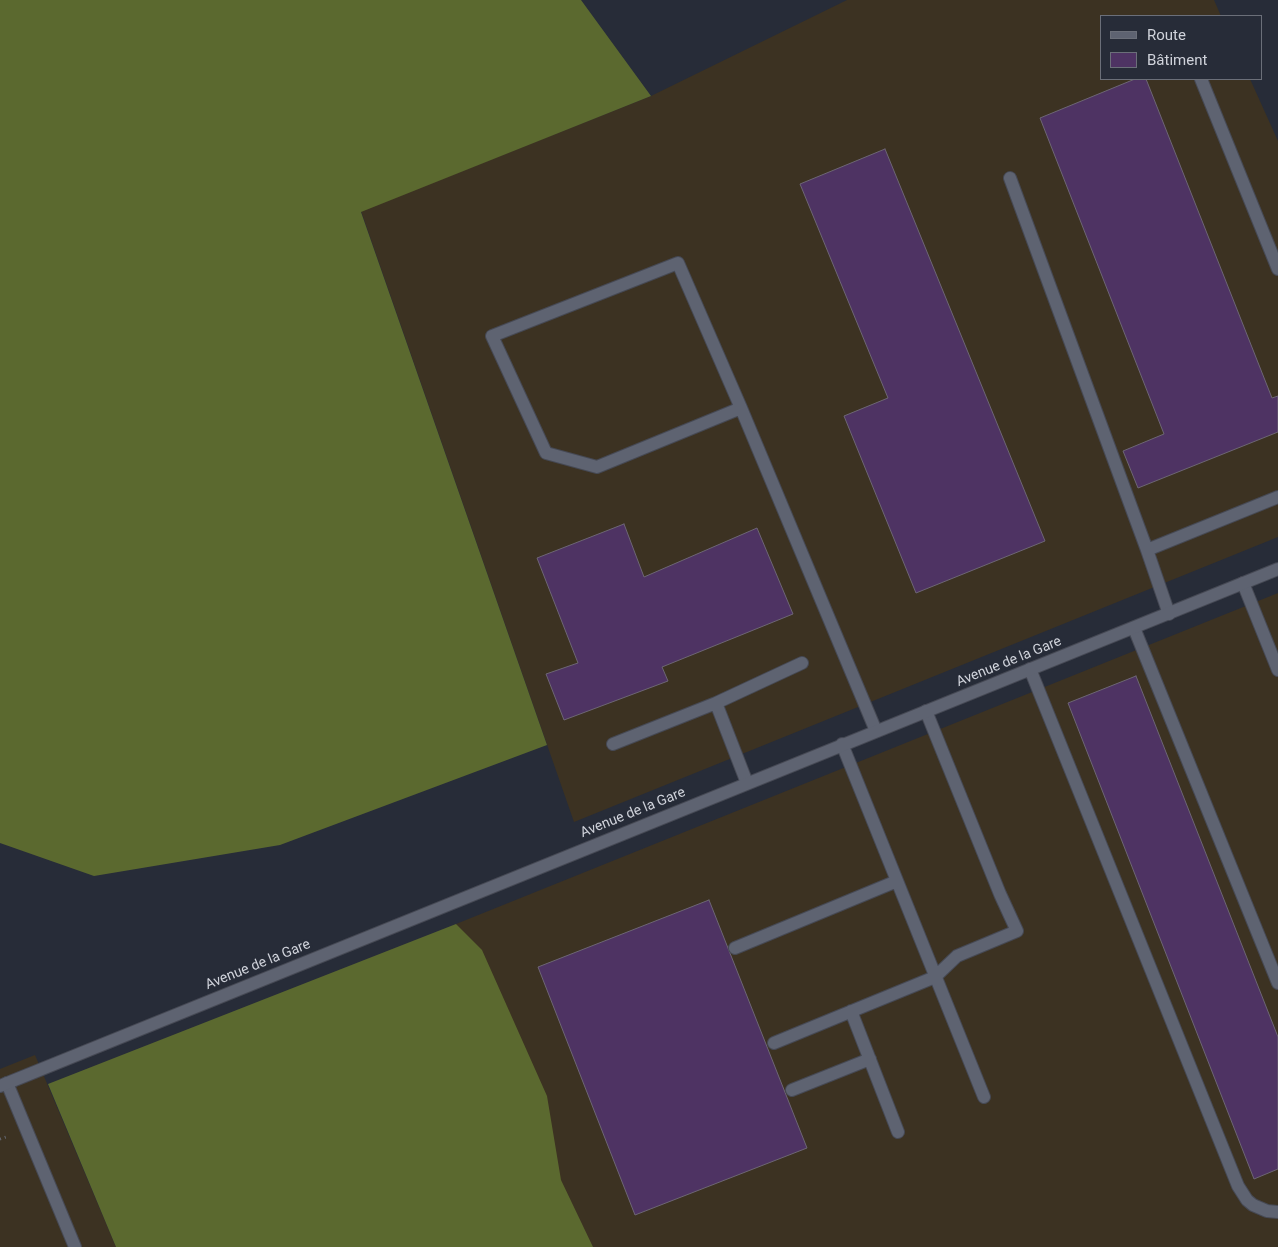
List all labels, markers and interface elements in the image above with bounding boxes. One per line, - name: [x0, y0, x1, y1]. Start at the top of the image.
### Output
- legend: [1100, 15, 1263, 80]
- text: Route: [1147, 26, 1186, 44]
- text: Bâtiment: [1147, 51, 1207, 69]
- street label: Avenue de la Gare: [954, 633, 1064, 691]
- street label: Avenue de la Gare: [578, 784, 688, 842]
- street label: Avenue de la Gare: [203, 936, 313, 994]

